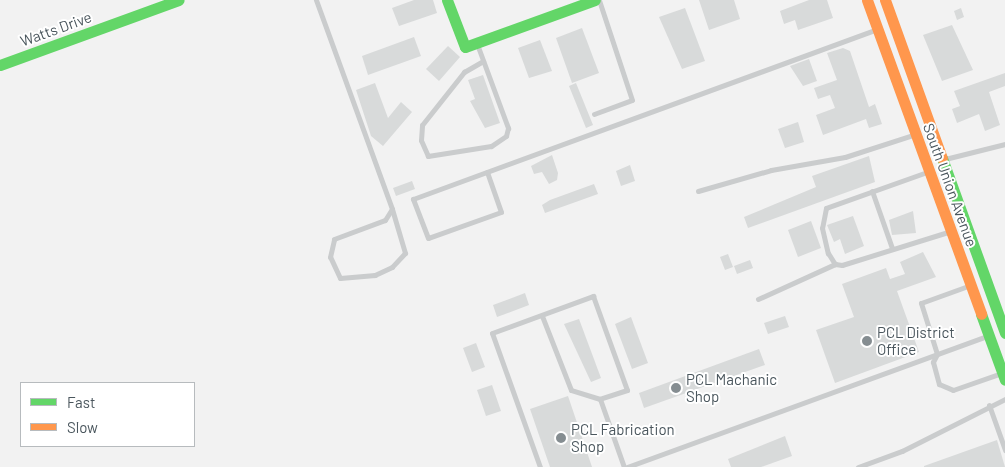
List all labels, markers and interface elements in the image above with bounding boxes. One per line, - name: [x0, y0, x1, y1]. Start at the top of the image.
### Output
- street label: Watts Drive: [18, 8, 94, 50]
- street label: South Union Avenue: [919, 121, 981, 249]
- place label: PCL District Office: [877, 323, 955, 358]
- marker: PCL District Office: [861, 335, 873, 347]
- place label: PCL Machanic Shop: [686, 370, 777, 405]
- legend: [20, 382, 195, 447]
- marker: PCL Machanic Shop: [670, 382, 682, 394]
- text: Fast: [67, 393, 95, 411]
- text: Slow: [67, 418, 98, 436]
- place label: PCL Fabrication Shop: [571, 420, 675, 455]
- marker: PCL Fabrication Shop: [555, 432, 567, 444]

